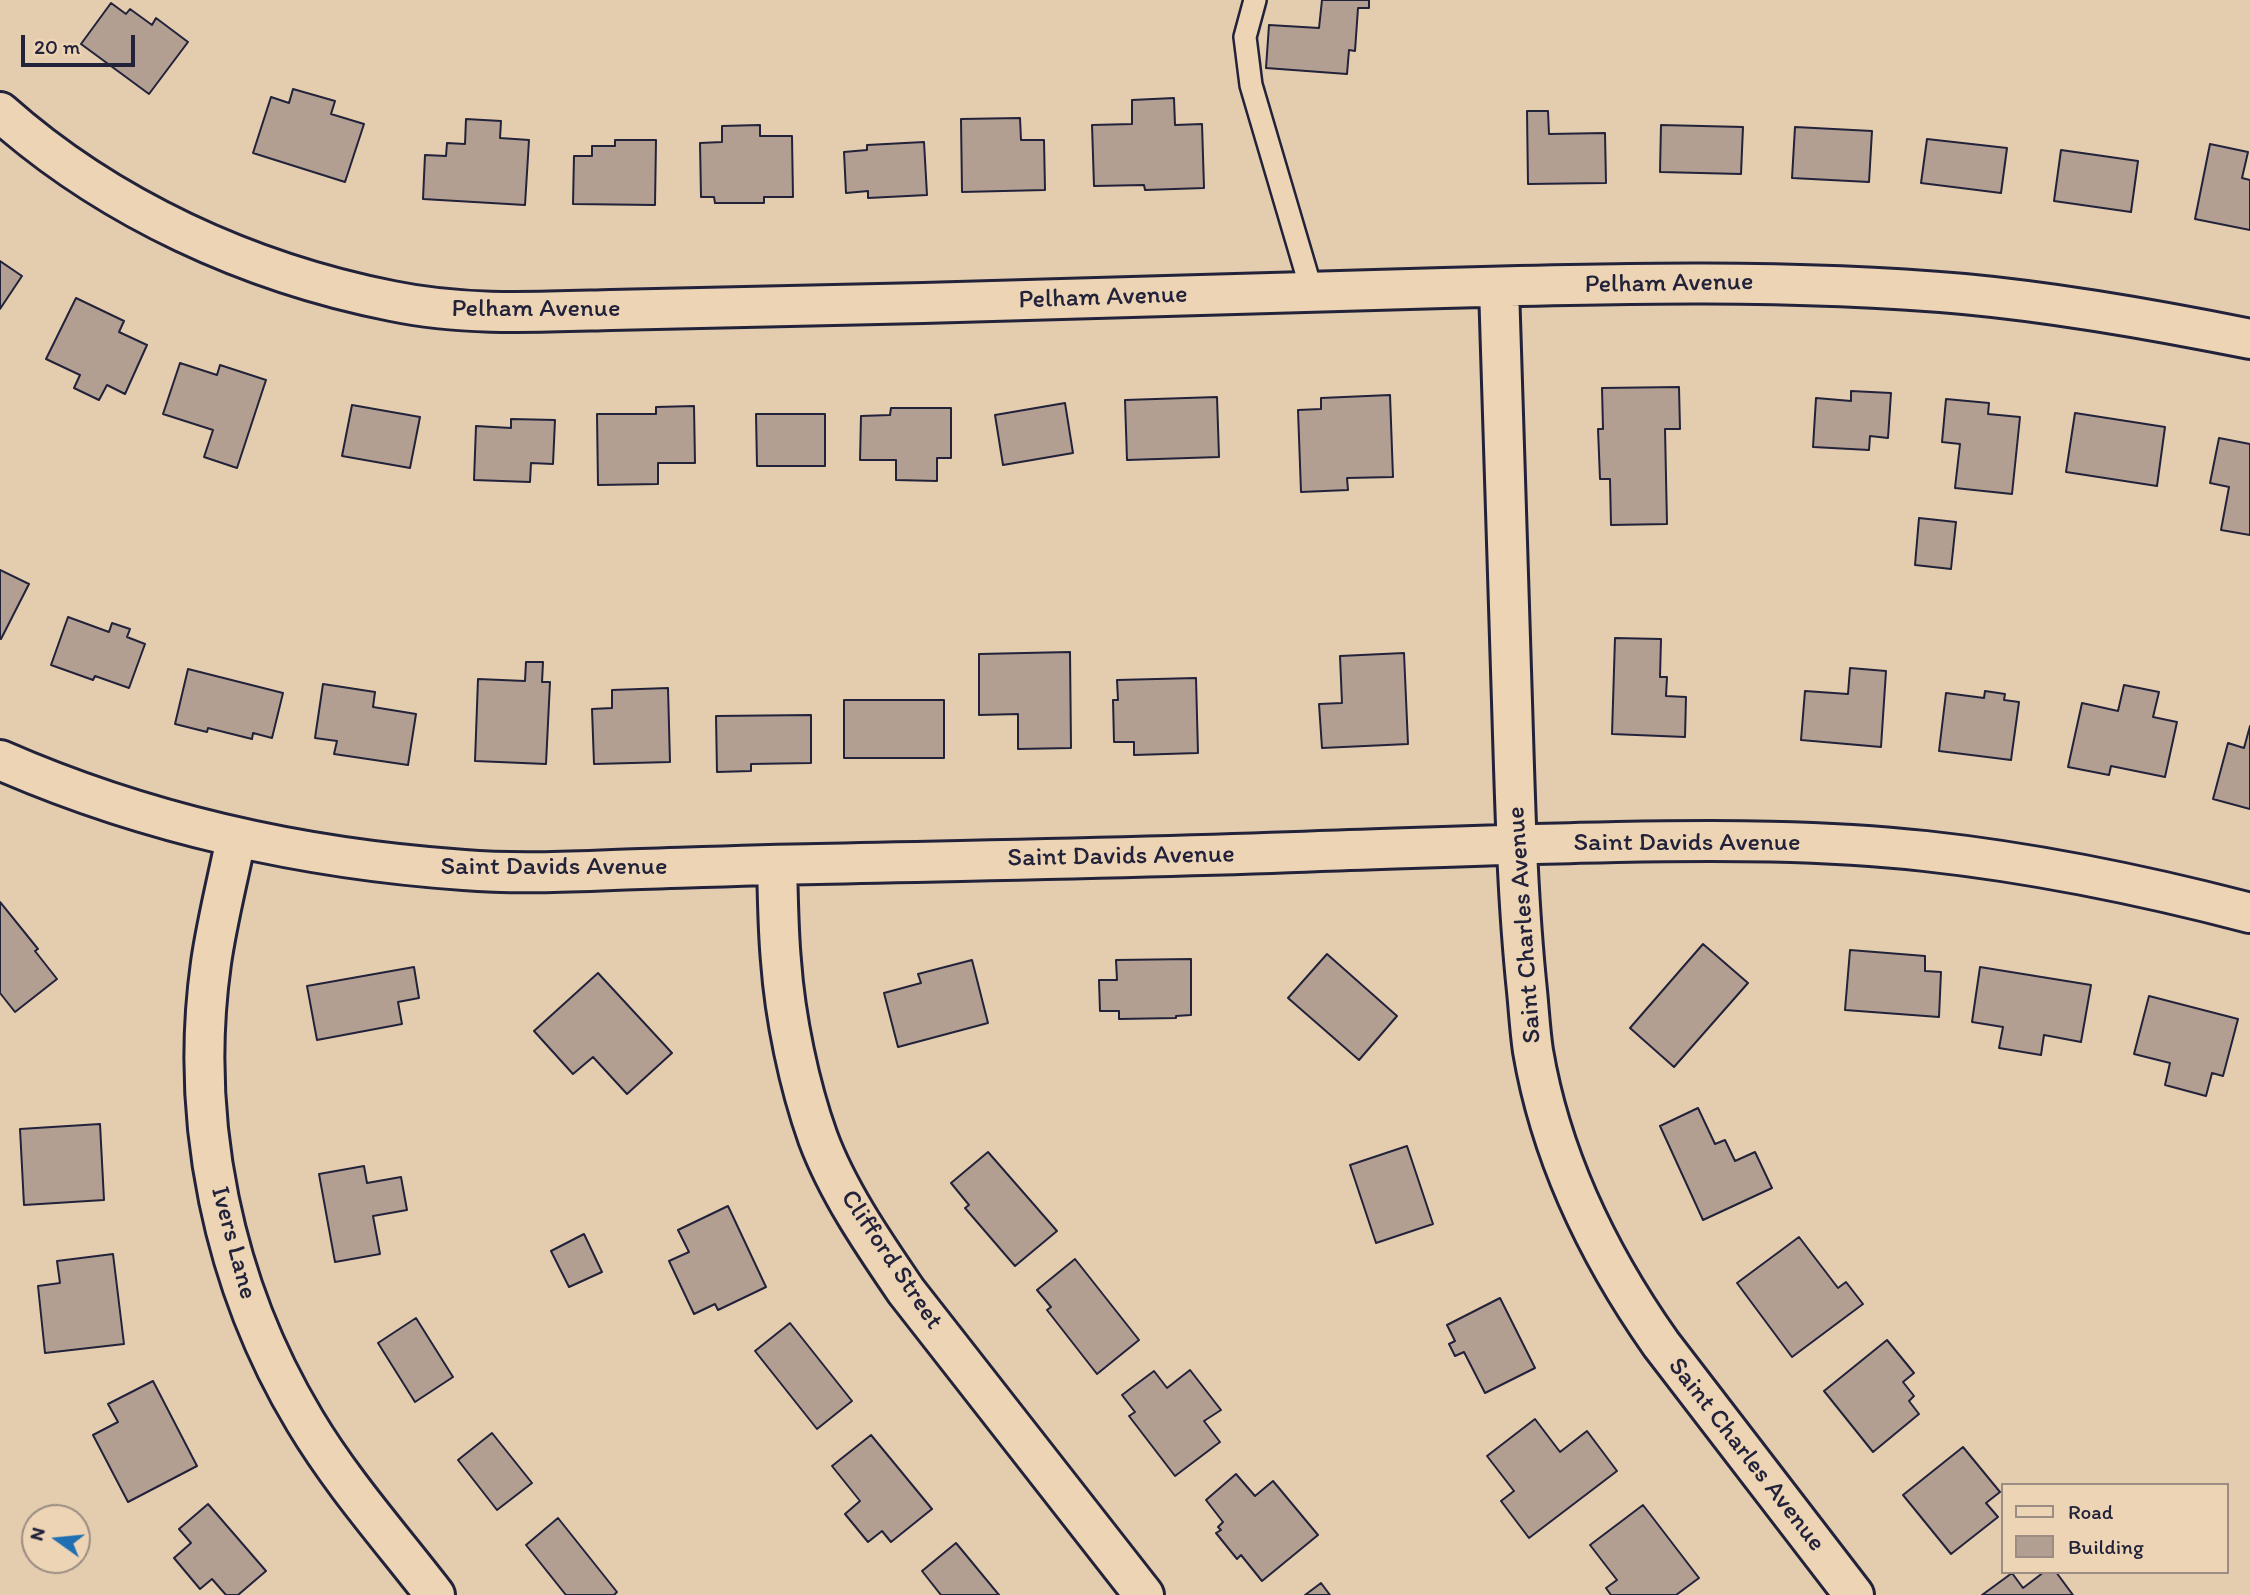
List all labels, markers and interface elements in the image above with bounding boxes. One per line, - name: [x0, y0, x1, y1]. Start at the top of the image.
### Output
- scale bar: [24, 21, 138, 65]
- text: 20 m: [34, 34, 80, 59]
- street label: Pelham Avenue: [1584, 267, 1754, 301]
- street label: Pelham Avenue: [1018, 279, 1188, 317]
- street label: Pelham Avenue: [452, 293, 620, 325]
- street label: Saint Charles Avenue: [1501, 805, 1549, 1045]
- street label: Saint Davids Avenue: [1573, 827, 1801, 859]
- street label: Saint Davids Avenue: [1007, 839, 1235, 875]
- street label: Saint Davids Avenue: [440, 851, 668, 883]
- street label: Ivers Lane: [203, 1183, 263, 1303]
- street label: Clifford Street: [833, 1184, 949, 1336]
- street label: Saint Charles Avenue: [1661, 1352, 1831, 1558]
- legend: [2002, 1483, 2229, 1574]
- text: Road: [2068, 1499, 2113, 1524]
- north arrow: [21, 1504, 91, 1574]
- text: N: [24, 1525, 50, 1543]
- text: Building: [2068, 1534, 2144, 1559]

